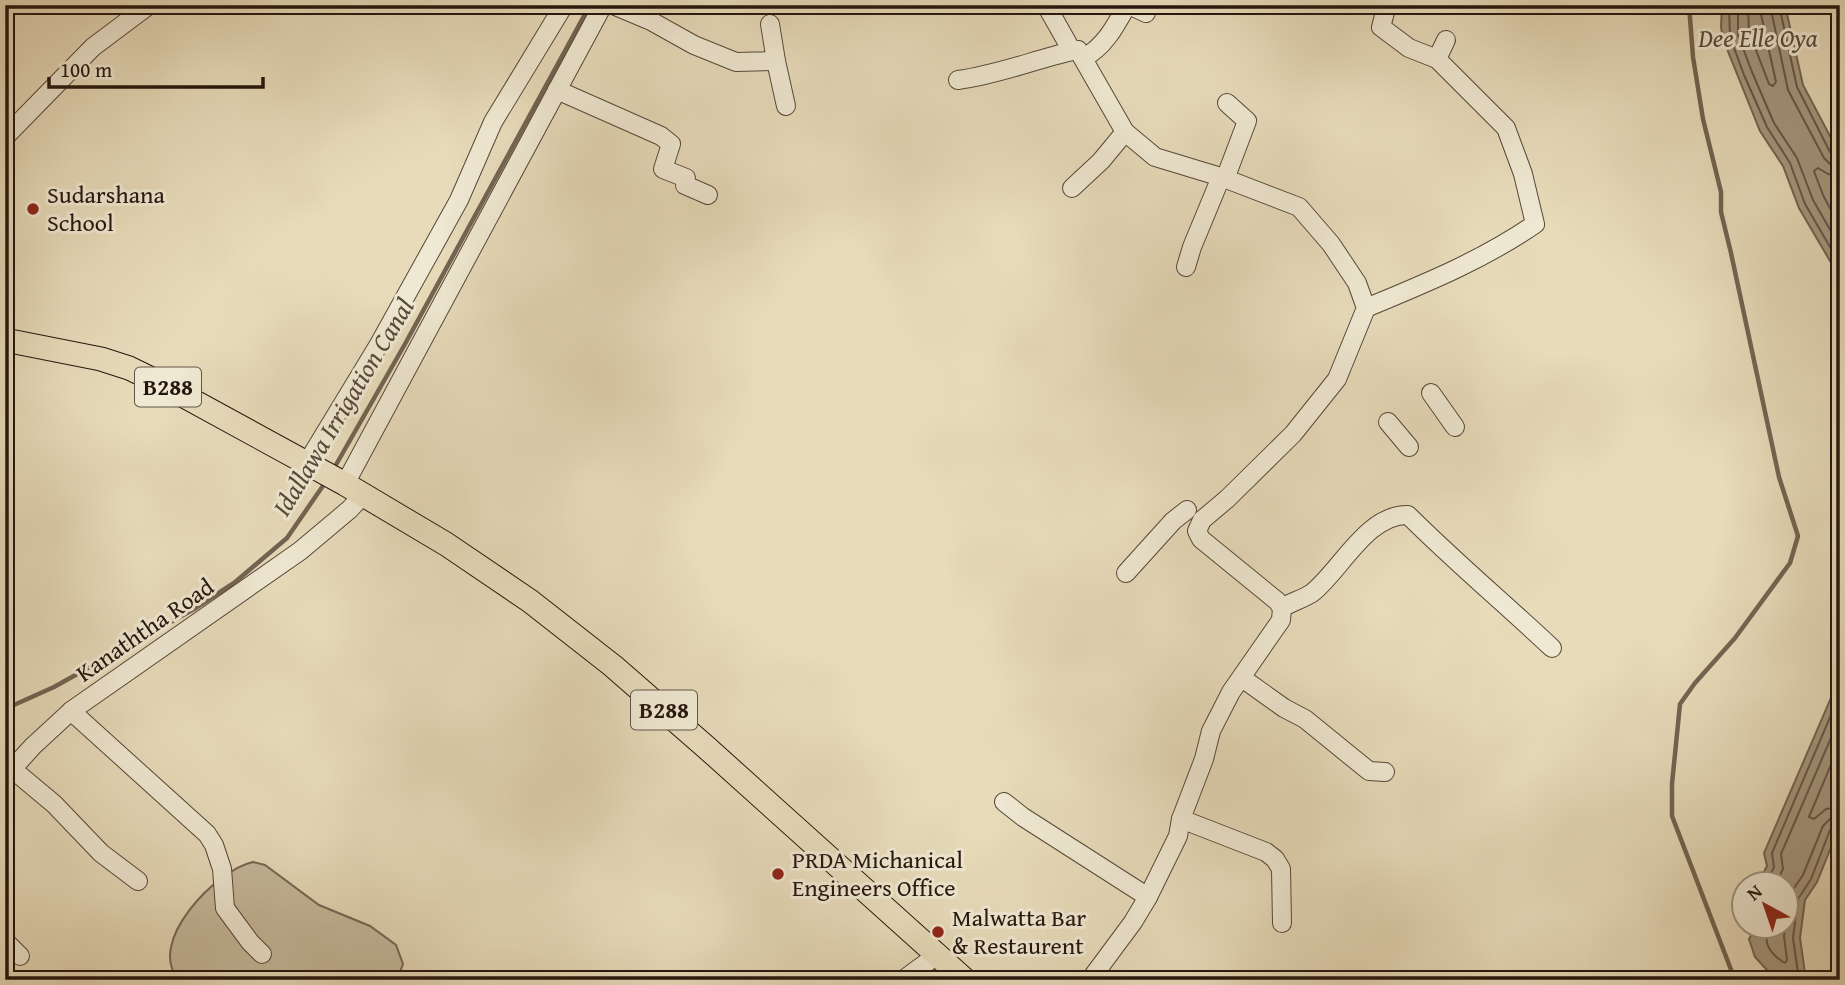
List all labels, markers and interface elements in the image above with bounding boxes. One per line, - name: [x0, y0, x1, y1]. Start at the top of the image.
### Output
- water label: Dee Elle Oya: [1697, 18, 1818, 57]
- scale bar: [49, 46, 262, 90]
- text: 100 m: [60, 54, 112, 85]
- place label: Sudarshana School: [47, 177, 166, 240]
- marker: Sudarshana School: [25, 201, 41, 217]
- water label: Idallawa Irrigation Canal: [262, 290, 423, 523]
- road number: B288: [135, 368, 201, 406]
- street label: Kanaththa Road: [69, 569, 221, 690]
- road number: B288: [631, 690, 697, 730]
- place label: PRDA Michanical Engineers Office: [792, 842, 963, 905]
- marker: PRDA Michanical Engineers Office: [770, 866, 786, 882]
- north arrow: [1730, 870, 1800, 940]
- text: N: [1740, 877, 1768, 907]
- place label: Malwatta Bar & Restaurent: [952, 900, 1086, 963]
- marker: Malwatta Bar & Restaurent: [930, 924, 946, 940]

